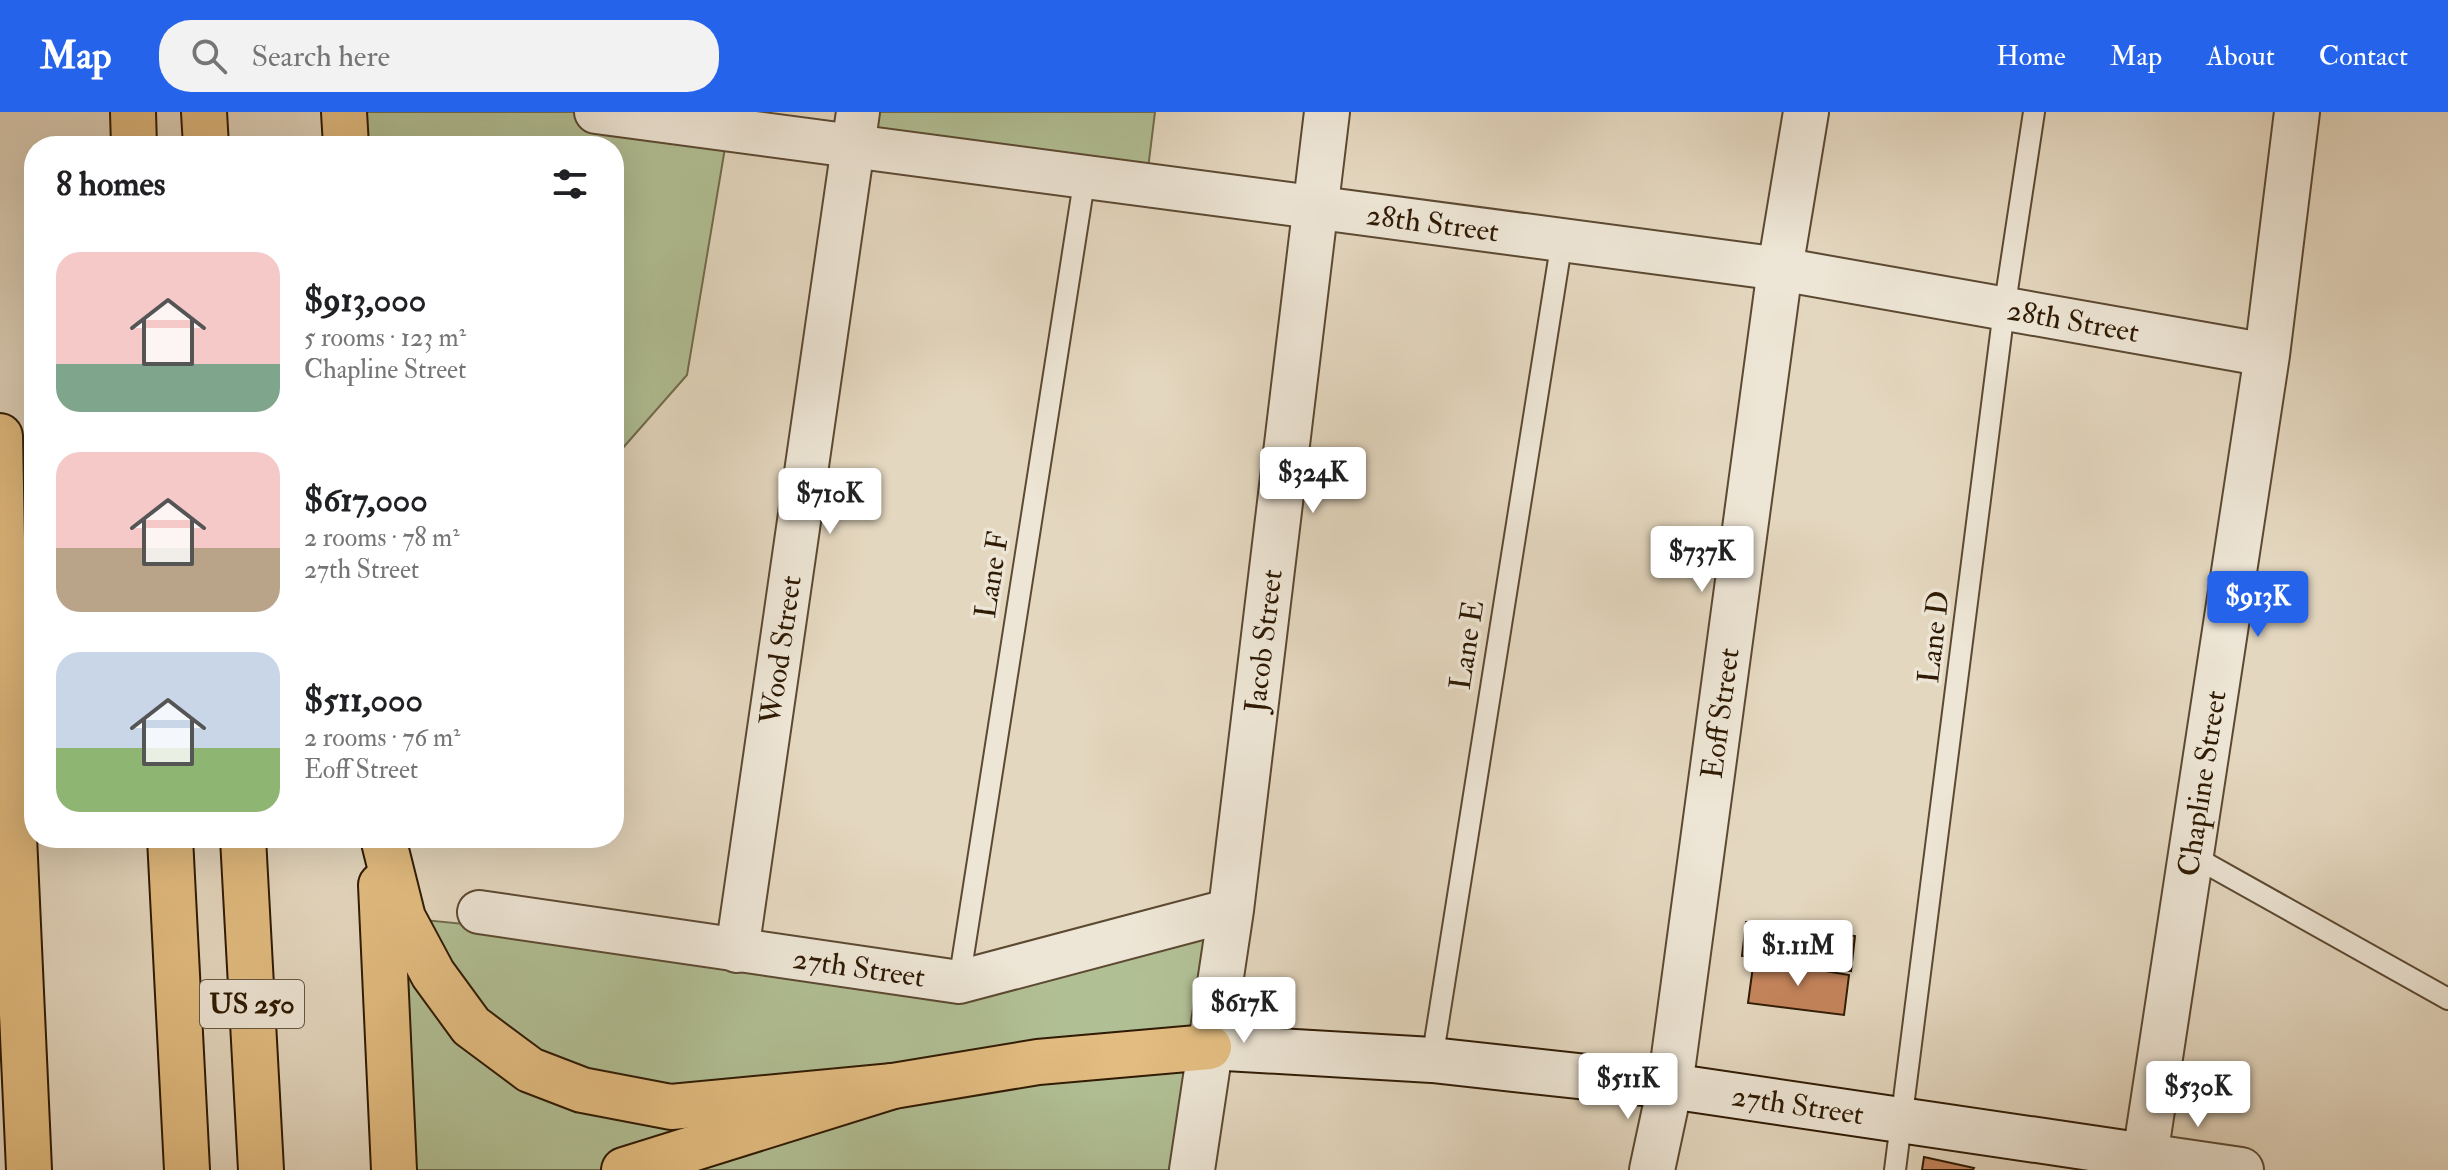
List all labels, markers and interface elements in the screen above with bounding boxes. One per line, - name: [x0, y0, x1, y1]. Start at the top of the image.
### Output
- search box: [159, 20, 719, 92]
- text: Map: [40, 32, 111, 80]
- icon: search: [187, 34, 231, 78]
- text: Search here: [251, 38, 390, 75]
- text: Home: [1996, 39, 2066, 74]
- text: Map: [2110, 39, 2162, 74]
- text: About: [2206, 39, 2275, 74]
- text: Contact: [2319, 39, 2408, 74]
- icon: filters: [548, 162, 592, 206]
- text: 8 homes: [56, 163, 165, 206]
- street label: 28th Street: [1364, 196, 1502, 250]
- text: $913,000: [304, 279, 426, 322]
- icon: home: [120, 284, 216, 380]
- street label: 28th Street: [2004, 291, 2142, 351]
- text: 5 rooms · 123 m²: [304, 322, 466, 354]
- text: Chapline Street: [304, 354, 466, 386]
- pin: $324K: [1257, 447, 1369, 515]
- text: $324K: [1278, 457, 1348, 489]
- pin: $710K: [774, 468, 886, 536]
- text: $710K: [796, 478, 864, 510]
- text: $617,000: [304, 479, 428, 522]
- icon: home: [120, 484, 216, 580]
- text: 2 rooms · 78 m²: [304, 522, 460, 554]
- pin: $737K: [1646, 526, 1758, 594]
- street label: Lane F: [967, 529, 1017, 621]
- text: $737K: [1669, 536, 1735, 568]
- text: 27th Street: [304, 554, 419, 586]
- street label: Jacob Street: [1236, 567, 1290, 715]
- pin: $913K: [2202, 571, 2314, 639]
- street label: Wood Street: [751, 573, 809, 728]
- text: $913K: [2225, 581, 2291, 613]
- street label: Lane D: [1910, 589, 1958, 685]
- street label: Lane E: [1442, 598, 1492, 692]
- street label: Eoff Street: [1693, 645, 1747, 781]
- text: $511,000: [304, 679, 423, 722]
- icon: home: [120, 684, 216, 780]
- street label: Chapline Street: [2169, 688, 2234, 879]
- text: 2 rooms · 76 m²: [304, 722, 460, 754]
- text: Eoff Street: [304, 754, 418, 786]
- pin: $1.11M: [1733, 920, 1863, 988]
- text: $1.11M: [1762, 930, 1834, 962]
- street label: 27th Street: [790, 940, 928, 995]
- pin: $617K: [1188, 977, 1300, 1045]
- road number: US 250: [200, 980, 304, 1028]
- text: $617K: [1210, 987, 1278, 1019]
- pin: $511K: [1572, 1053, 1684, 1121]
- pin: $530K: [2142, 1061, 2254, 1129]
- text: $511K: [1597, 1063, 1659, 1095]
- text: $530K: [2164, 1071, 2232, 1103]
- street label: 27th Street: [1729, 1077, 1867, 1133]

